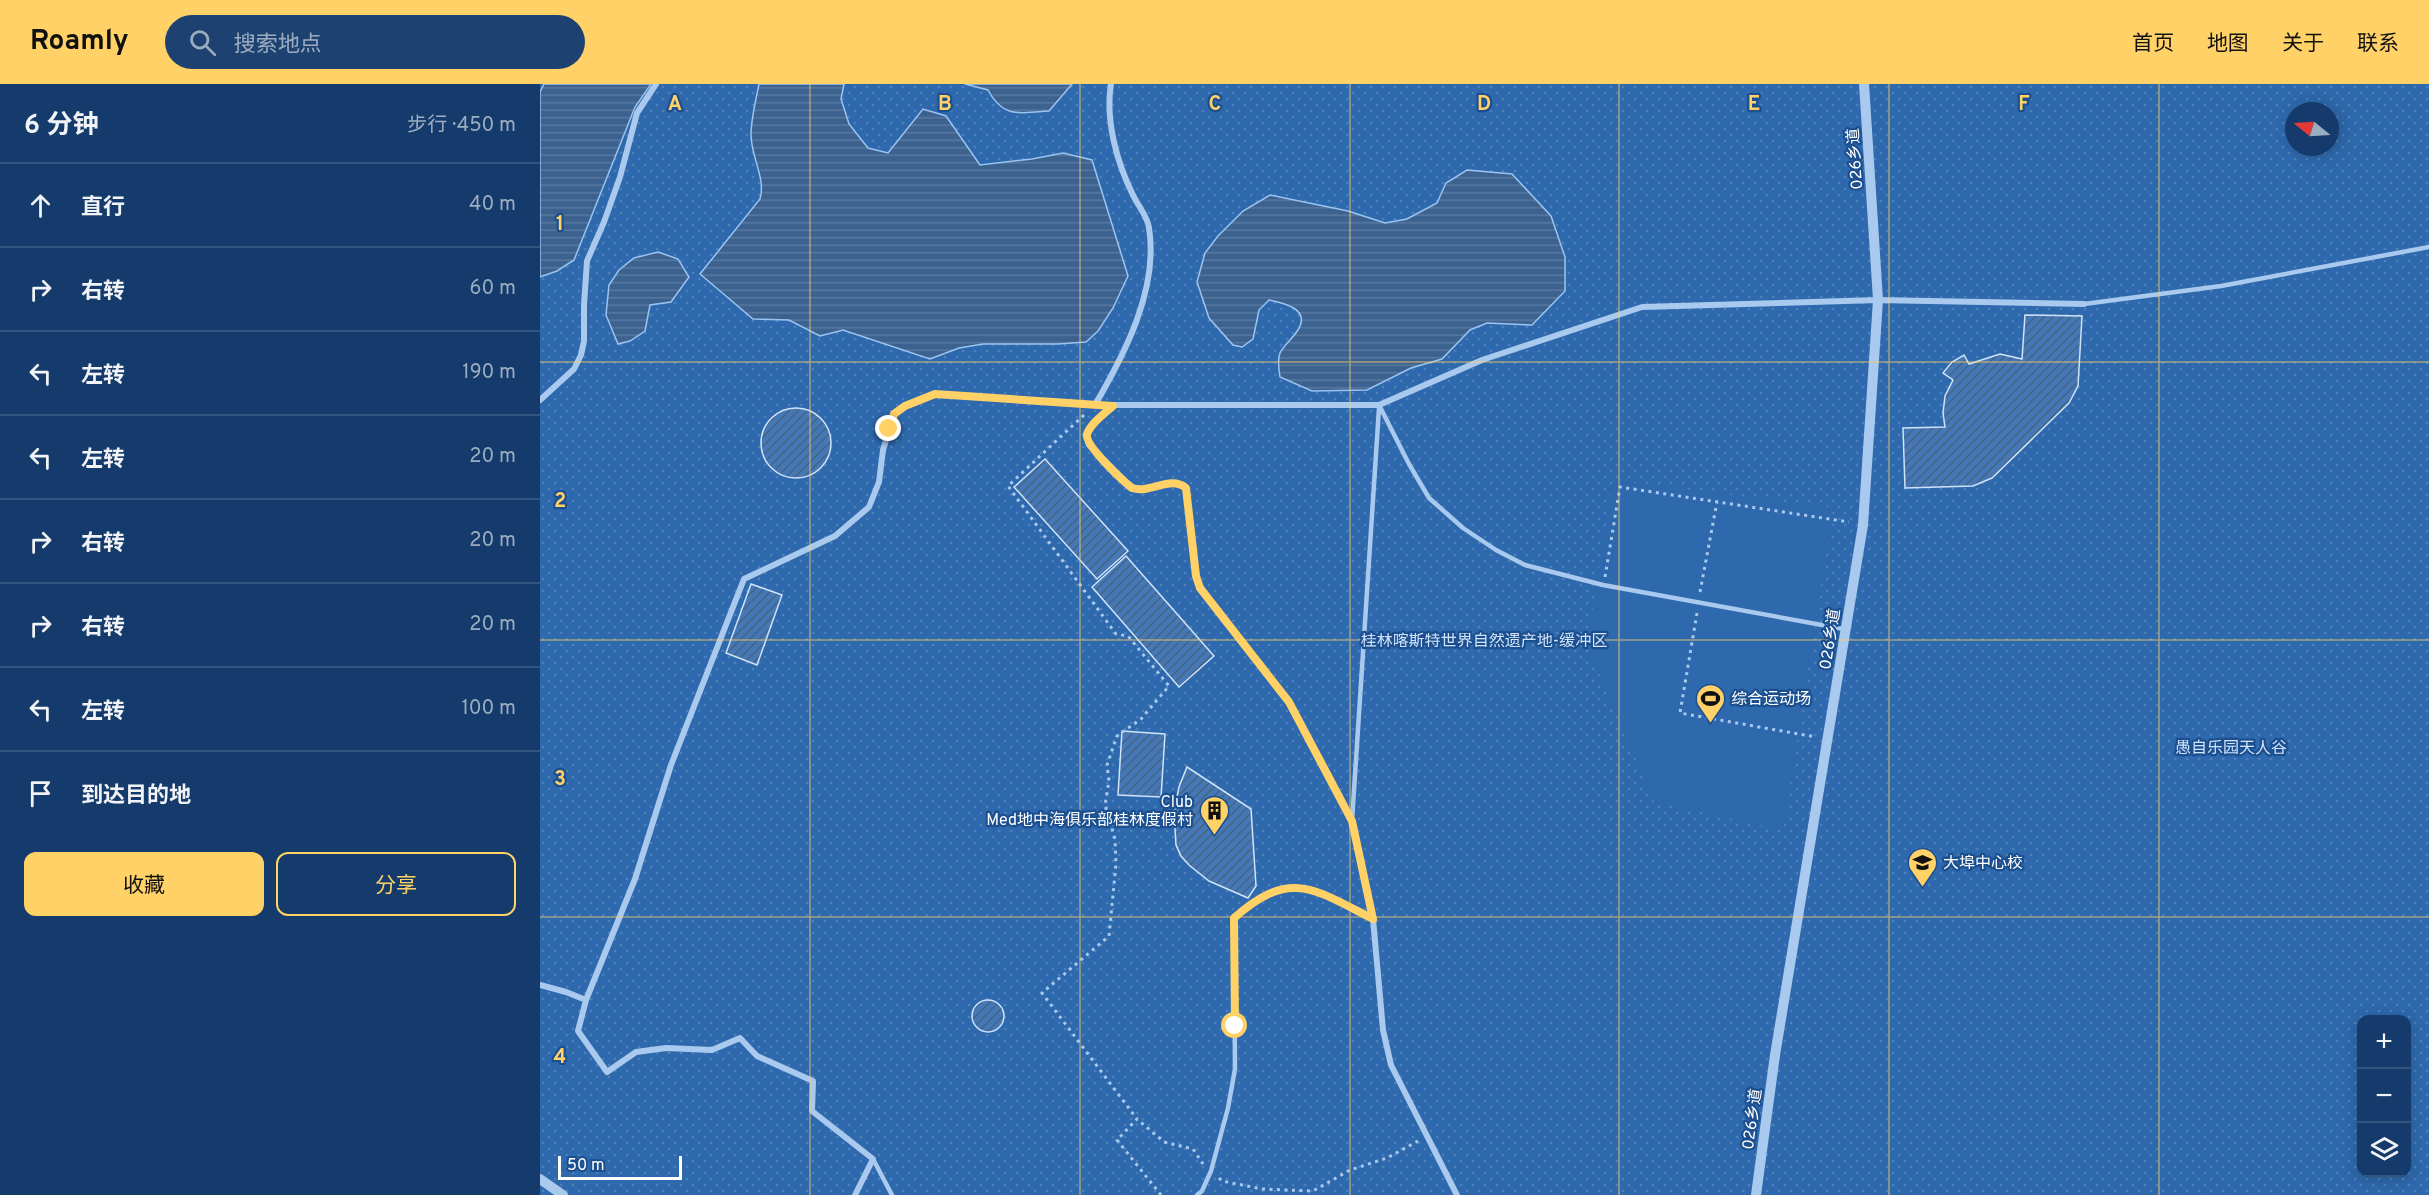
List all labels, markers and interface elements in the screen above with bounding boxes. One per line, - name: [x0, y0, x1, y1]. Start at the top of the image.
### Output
- search box: [165, 15, 585, 69]
- text: Roamly: [30, 24, 129, 60]
- icon: search: [186, 26, 219, 59]
- text: 首页: [2132, 31, 2174, 58]
- text: 地图: [2207, 31, 2249, 58]
- text: 关于: [2282, 31, 2324, 58]
- text: 联系: [2357, 31, 2399, 58]
- text: 搜索地点: [234, 32, 322, 59]
- text: A: [668, 92, 682, 118]
- text: B: [938, 92, 952, 118]
- text: C: [1209, 92, 1221, 118]
- text: D: [1477, 92, 1491, 118]
- text: E: [1748, 92, 1760, 118]
- text: F: [2018, 92, 2030, 118]
- north arrow: [2285, 102, 2339, 156]
- text: 6 分钟: [24, 110, 98, 143]
- text: 步行 · 450 m: [407, 113, 516, 139]
- street label: 026乡道: [1844, 127, 1868, 190]
- icon: ahead: [24, 189, 57, 222]
- text: 40 m: [469, 192, 516, 218]
- text: 直行: [81, 195, 125, 222]
- text: 1: [556, 212, 564, 238]
- icon: right: [24, 273, 57, 306]
- text: 60 m: [470, 276, 516, 302]
- text: 右转: [81, 279, 125, 306]
- icon: left: [24, 357, 57, 390]
- text: 190 m: [462, 360, 516, 386]
- text: 左转: [81, 363, 125, 390]
- route end: [875, 415, 901, 441]
- icon: left: [24, 441, 57, 474]
- text: 20 m: [469, 444, 516, 470]
- text: 左转: [81, 447, 125, 474]
- text: 2: [554, 489, 566, 515]
- icon: right: [24, 525, 57, 558]
- text: 20 m: [469, 528, 516, 554]
- text: 右转: [81, 531, 125, 558]
- street label: 026乡道: [1816, 607, 1846, 671]
- icon: right: [24, 609, 57, 642]
- text: 20 m: [469, 612, 516, 638]
- text: 右转: [81, 615, 125, 642]
- park label: 桂林喀斯特世界自然遗产地-缓冲区: [1361, 632, 1607, 652]
- sports icon: 综合运动场: [1694, 682, 1726, 724]
- place label: 综合运动场: [1731, 690, 1811, 710]
- icon: left: [24, 693, 57, 726]
- text: 100 m: [461, 696, 516, 722]
- text: 左转: [81, 699, 125, 726]
- park label: 愚自乐园天人谷: [2175, 739, 2287, 759]
- text: 3: [554, 767, 566, 793]
- icon: arrive: [24, 777, 57, 810]
- text: 到达目的地: [81, 783, 191, 810]
- place label: Club Med地中海俱乐部桂林度假村: [986, 793, 1193, 831]
- building icon: Club Med地中海俱乐部桂林度假村: [1198, 794, 1230, 836]
- school or university icon: 大埠中心校: [1906, 846, 1938, 888]
- button: 收藏: [24, 852, 264, 916]
- button: 分享: [276, 852, 516, 916]
- place label: 大埠中心校: [1943, 854, 2023, 874]
- route start: [1221, 1012, 1247, 1038]
- map controls: [2357, 1015, 2411, 1177]
- button: +: [2357, 1015, 2411, 1069]
- text: 4: [554, 1045, 566, 1071]
- button: −: [2357, 1069, 2411, 1123]
- street label: 026乡道: [1739, 1087, 1767, 1151]
- button: layers: [2357, 1123, 2411, 1177]
- scale bar: [558, 1153, 682, 1180]
- text: 50 m: [567, 1156, 605, 1176]

